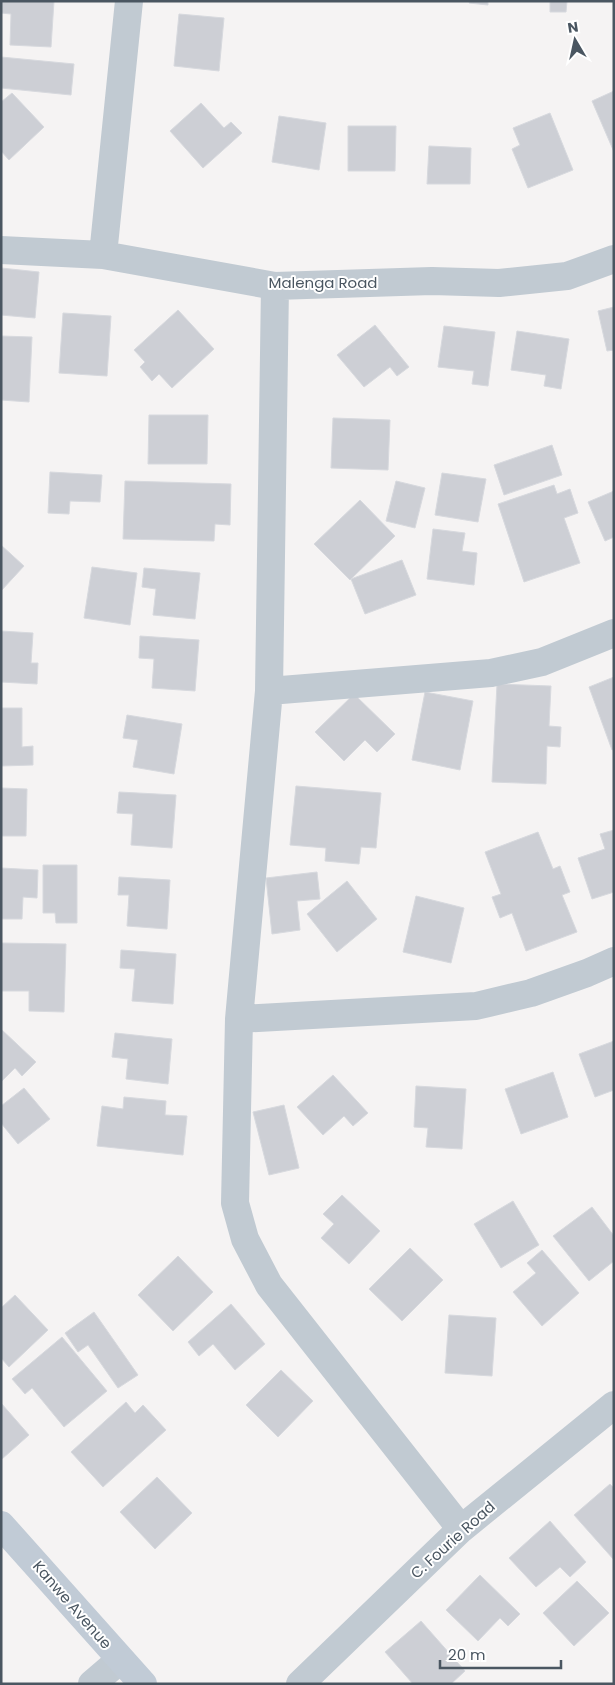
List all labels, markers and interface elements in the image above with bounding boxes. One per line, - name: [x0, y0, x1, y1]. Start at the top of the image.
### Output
- north arrow: [550, 15, 600, 65]
- text: N: [566, 16, 580, 38]
- street label: Malenga Road: [269, 272, 377, 293]
- street label: C. Fourie Road: [406, 1496, 499, 1583]
- street label: Kanwe Avenue: [28, 1556, 117, 1653]
- scale bar: [440, 1638, 561, 1670]
- text: 20 m: [448, 1644, 486, 1665]

